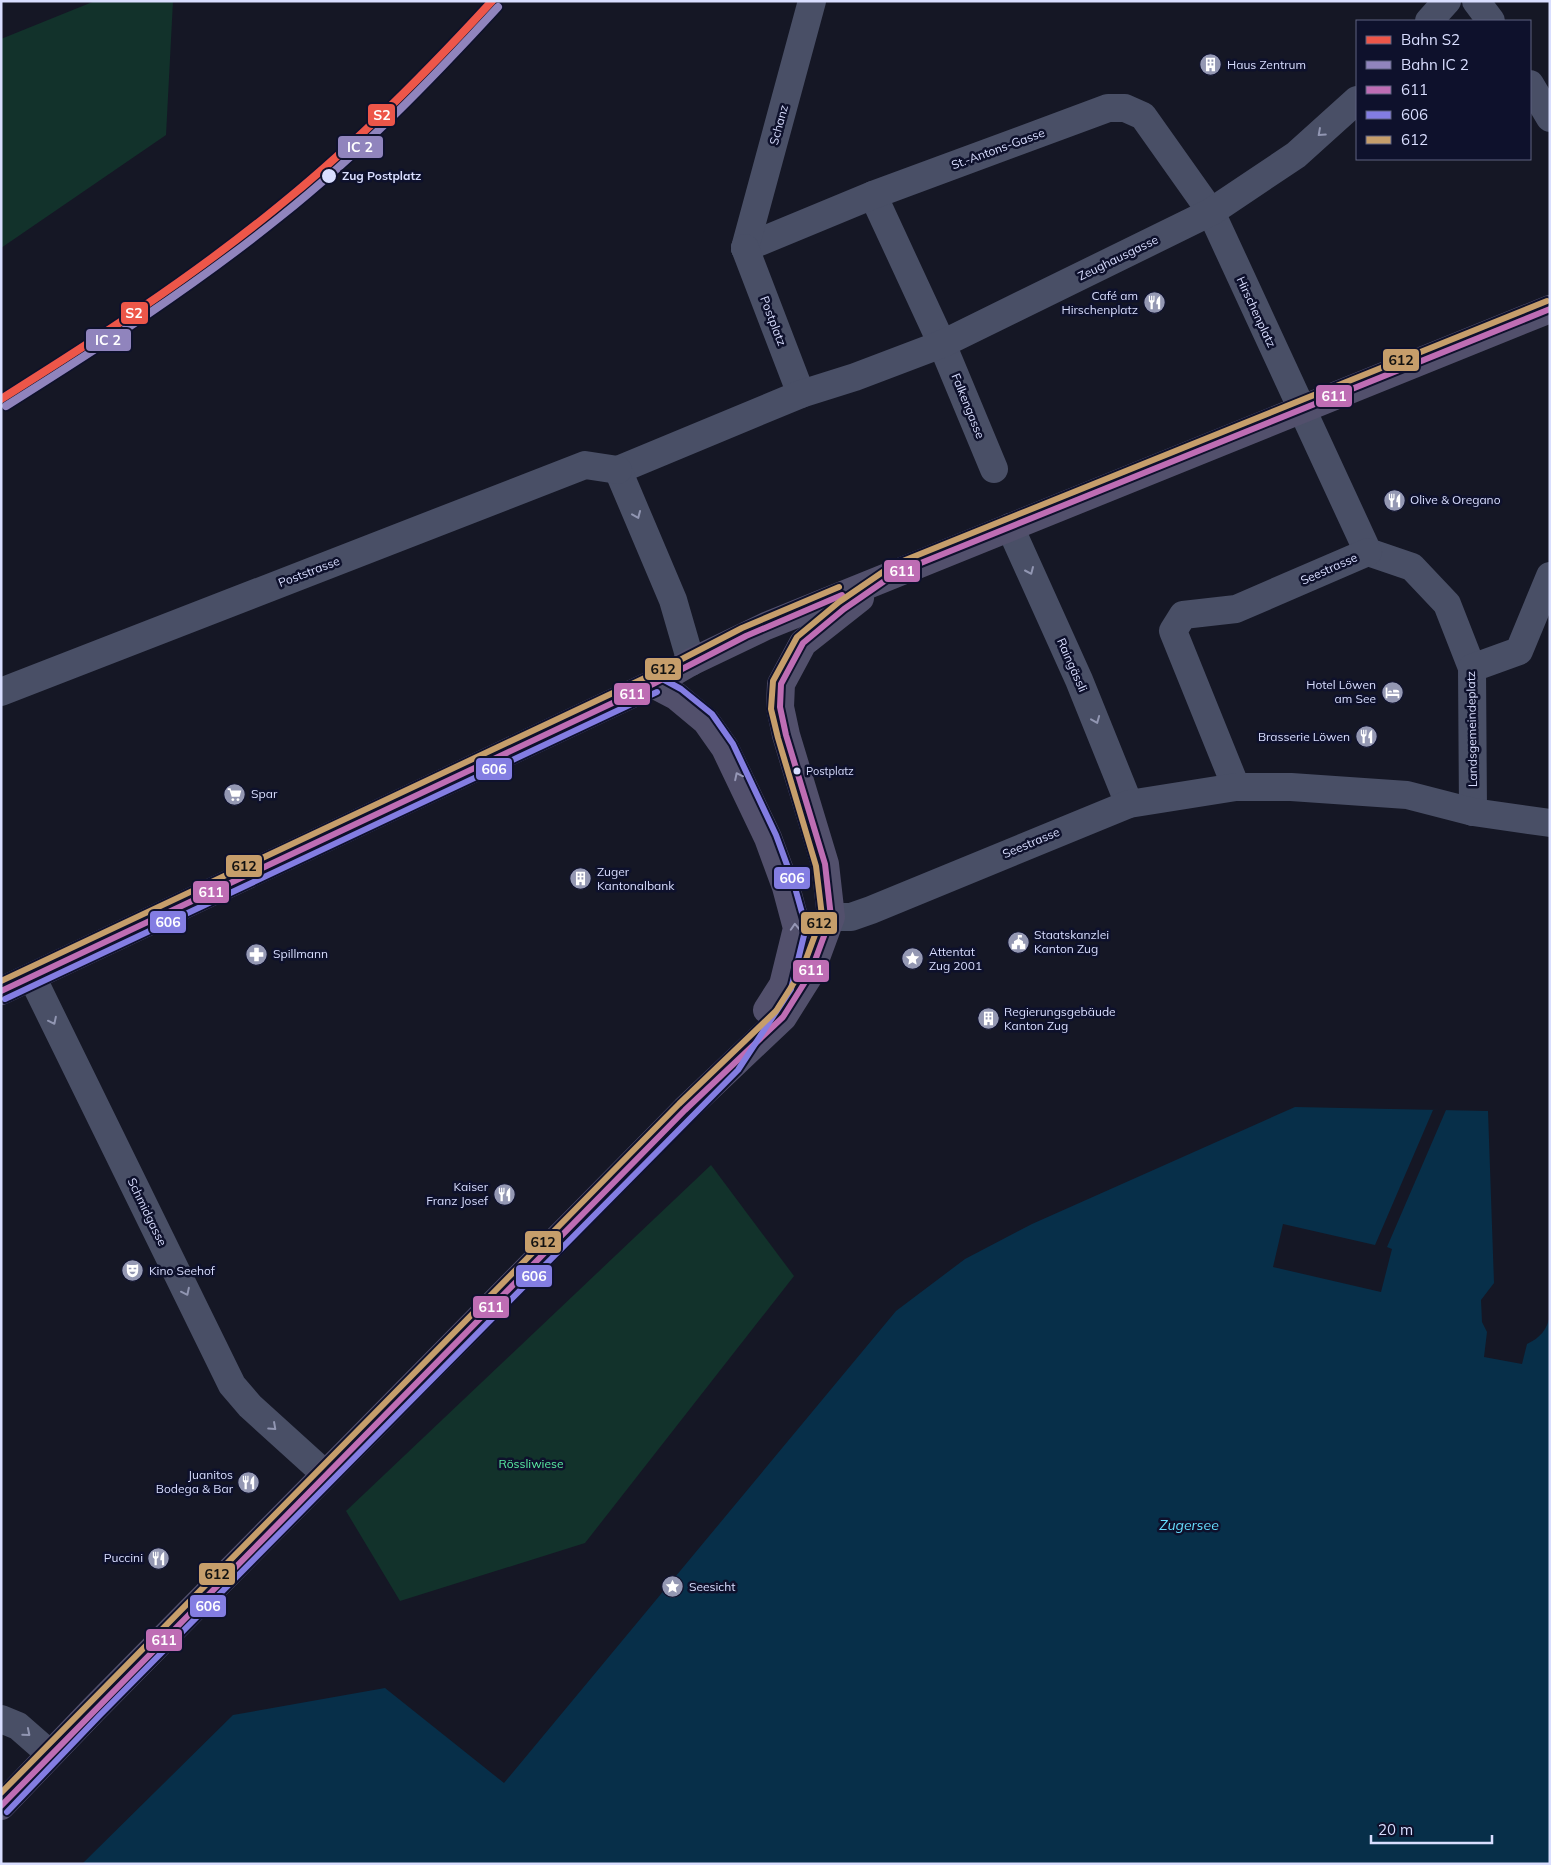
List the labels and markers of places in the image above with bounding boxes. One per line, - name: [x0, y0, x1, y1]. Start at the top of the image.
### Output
- building icon: Haus Zentrum: [1199, 53, 1223, 77]
- place label: Haus Zentrum: [1227, 57, 1306, 72]
- marker: Zug Postplatz: [320, 167, 338, 185]
- place label: Zug Postplatz: [342, 168, 421, 183]
- place label: Café am Hirschenplatz: [1061, 288, 1138, 317]
- restaurant icon: Café am Hirschenplatz: [1142, 291, 1166, 315]
- restaurant icon: Olive & Oregano: [1382, 488, 1406, 512]
- place label: Olive & Oregano: [1410, 492, 1501, 507]
- place label: Hotel Löwen am See: [1306, 677, 1376, 706]
- hotel icon: Hotel Löwen am See: [1380, 680, 1404, 704]
- restaurant icon: Brasserie Löwen: [1354, 725, 1378, 749]
- place label: Brasserie Löwen: [1258, 729, 1350, 744]
- place label: Postplatz: [806, 764, 854, 778]
- marker: Postplatz: [792, 766, 802, 776]
- supermarket icon: Spar: [223, 782, 247, 806]
- place label: Spar: [251, 786, 278, 801]
- place label: Zuger Kantonalbank: [597, 864, 675, 893]
- building icon: Zuger Kantonalbank: [569, 867, 593, 891]
- place label: Staatskanzlei Kanton Zug: [1034, 927, 1109, 956]
- public building icon: Staatskanzlei Kanton Zug: [1006, 930, 1030, 954]
- pharmacy icon: Spillmann: [245, 942, 269, 966]
- place label: Attentat Zug 2001: [929, 944, 982, 973]
- place label: Spillmann: [273, 946, 328, 961]
- place icon: Attentat Zug 2001: [901, 947, 925, 971]
- place label: Regierungsgebäude Kanton Zug: [1004, 1004, 1116, 1033]
- building icon: Regierungsgebäude Kanton Zug: [976, 1007, 1000, 1031]
- place label: Kaiser Franz Josef: [426, 1179, 489, 1208]
- restaurant icon: Kaiser Franz Josef: [492, 1182, 516, 1206]
- theatre icon: Kino Seehof: [121, 1259, 145, 1283]
- place label: Kino Seehof: [149, 1263, 216, 1278]
- place label: Juanitos Bodega & Bar: [156, 1467, 234, 1496]
- restaurant icon: Juanitos Bodega & Bar: [237, 1470, 261, 1494]
- restaurant icon: Puccini: [147, 1546, 171, 1570]
- place label: Puccini: [104, 1550, 143, 1565]
- place icon: Seesicht: [661, 1575, 685, 1599]
- place label: Seesicht: [689, 1579, 736, 1594]

